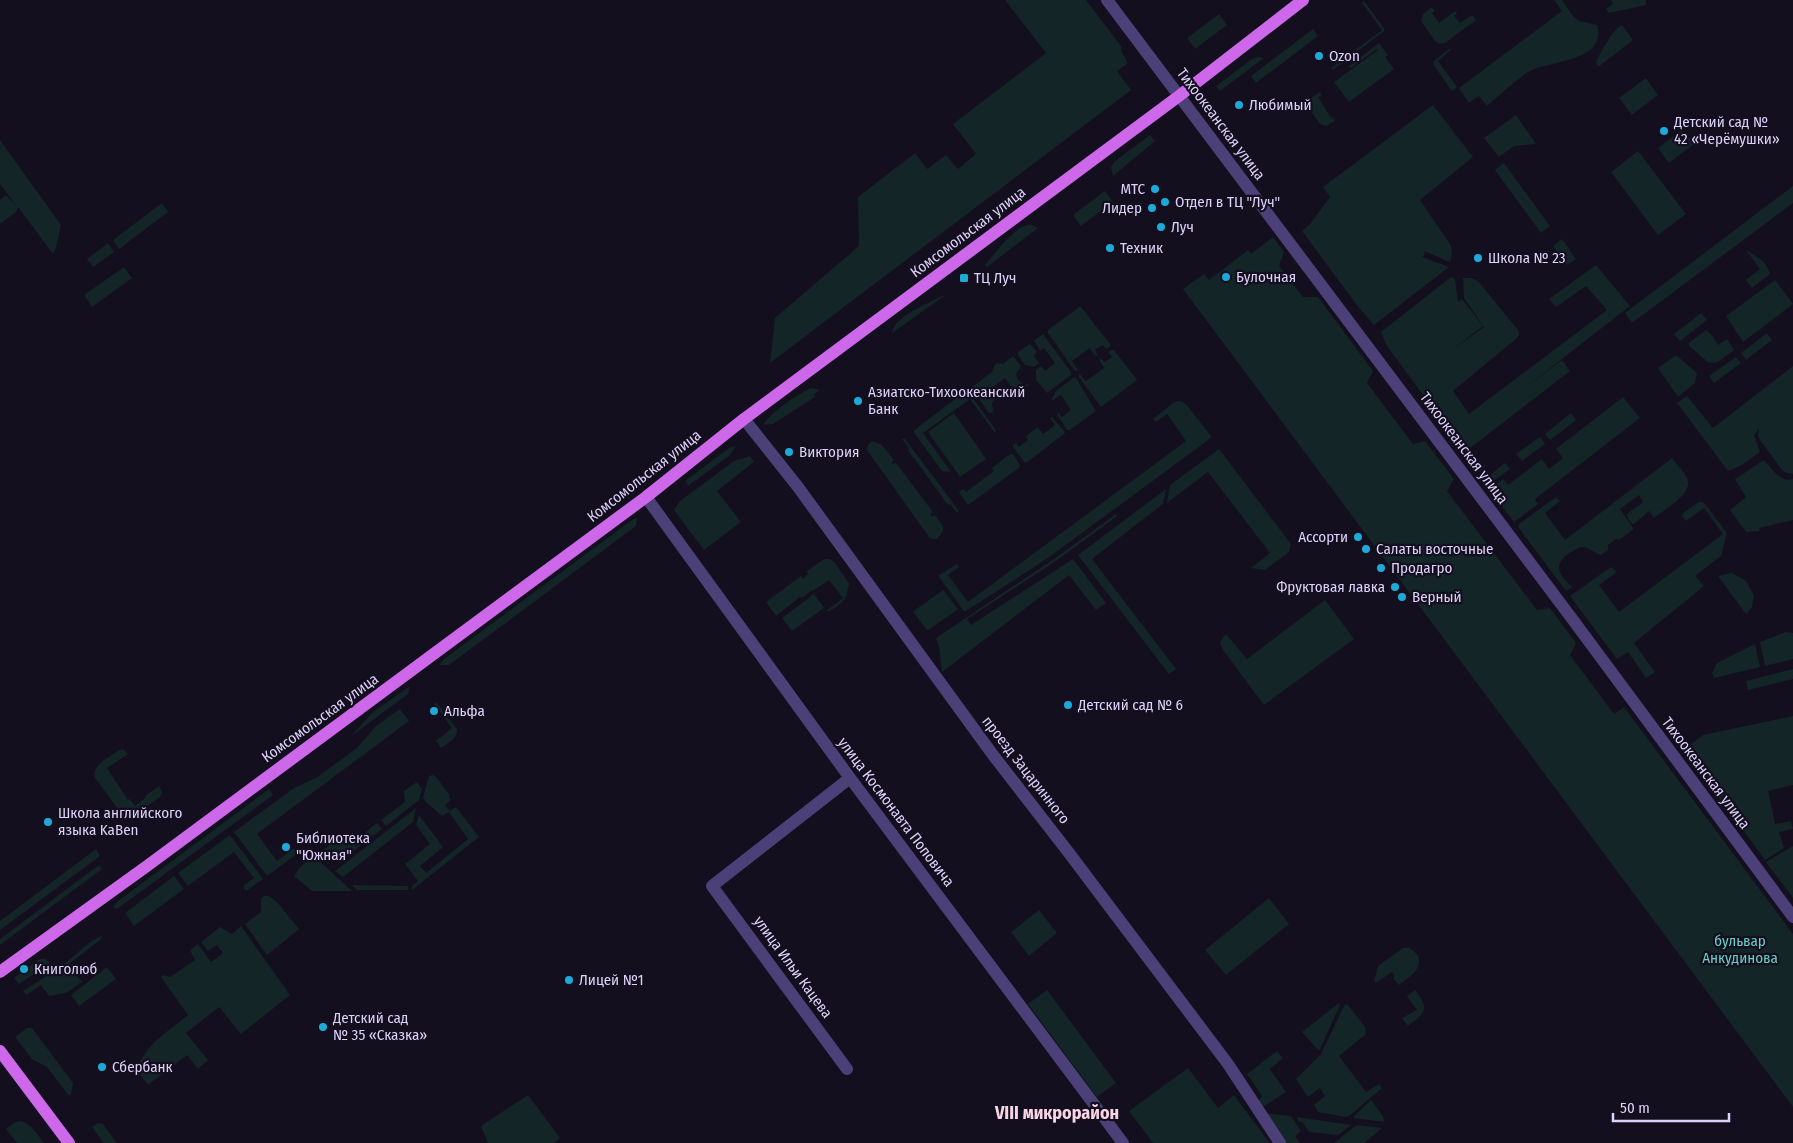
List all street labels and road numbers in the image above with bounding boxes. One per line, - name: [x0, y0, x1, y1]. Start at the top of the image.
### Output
- street label: Тихоокеанская улица: [1173, 65, 1269, 183]
- street label: Комсомольская улица: [907, 183, 1029, 281]
- street label: Тихоокеанская улица: [1416, 389, 1512, 507]
- street label: Комсомольская улица: [584, 426, 704, 526]
- street label: Комсомольская улица: [258, 670, 382, 766]
- street label: проезд Зацаринного: [978, 713, 1074, 827]
- street label: Тихоокеанская улица: [1658, 714, 1754, 832]
- street label: улица Космонавта Поповича: [834, 734, 958, 890]
- street label: улица Ильи Кацева: [750, 913, 836, 1021]

